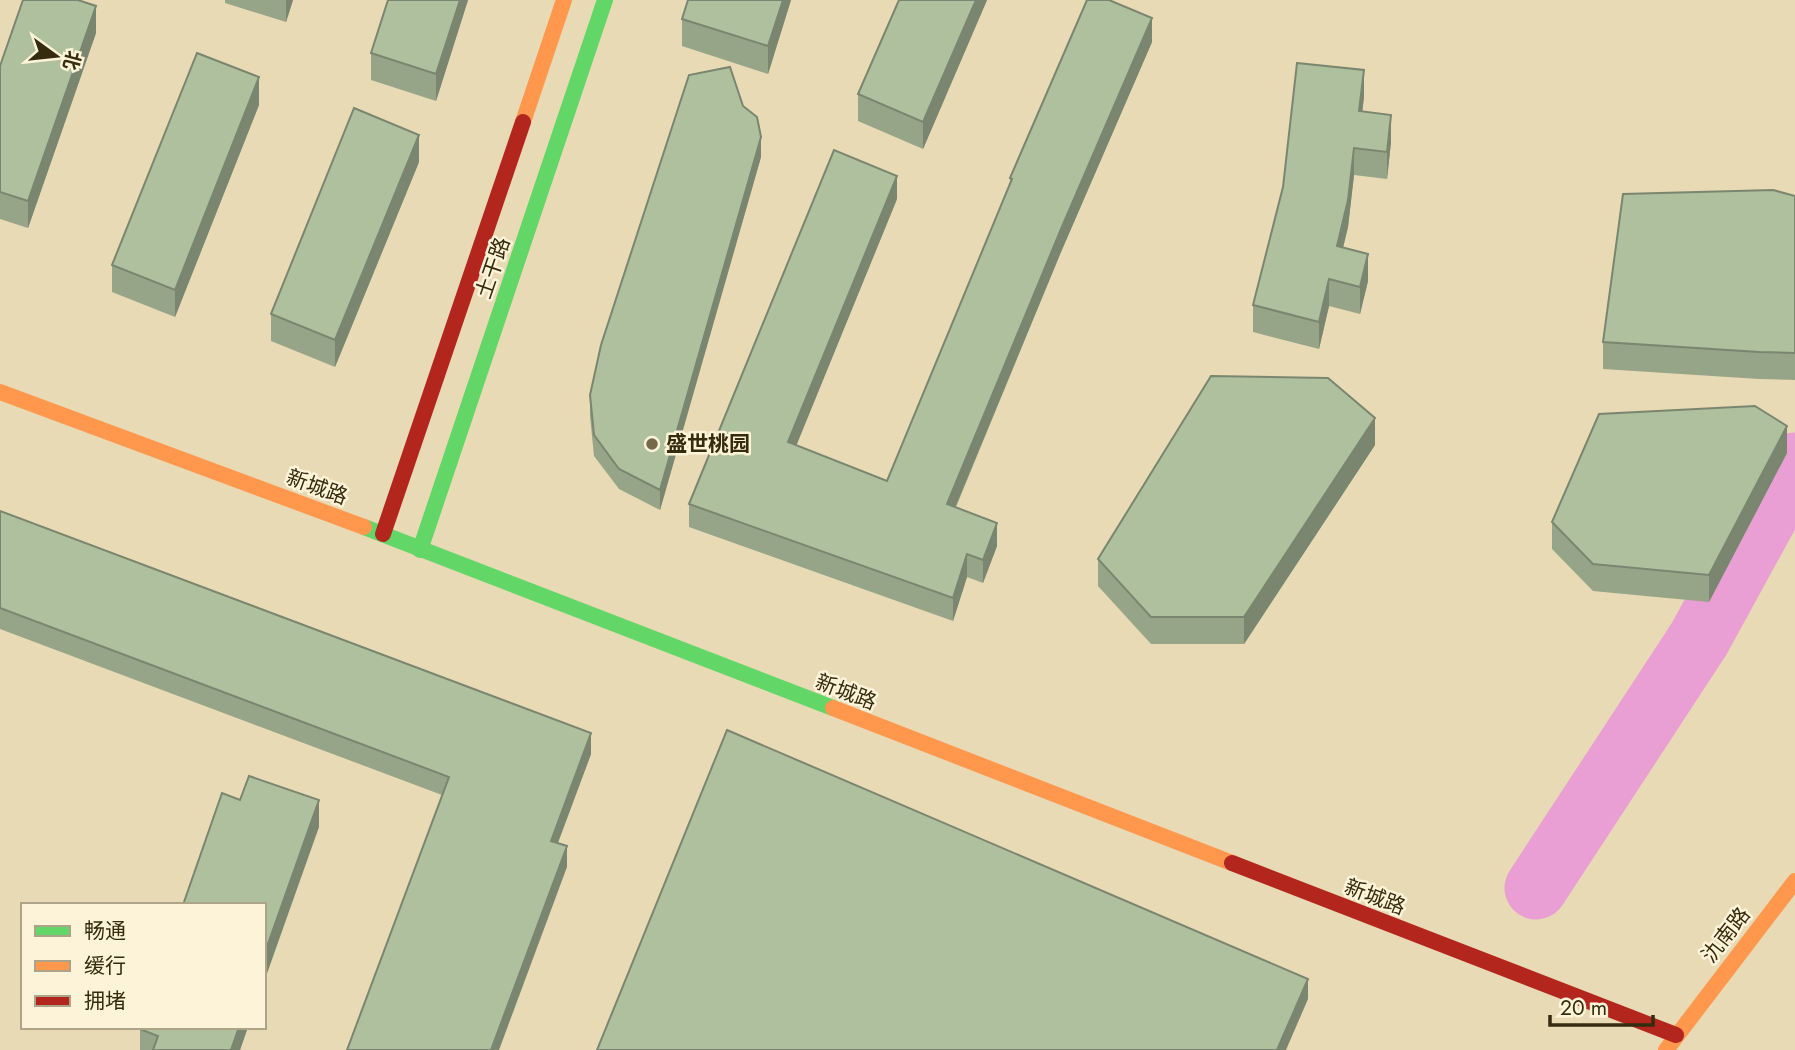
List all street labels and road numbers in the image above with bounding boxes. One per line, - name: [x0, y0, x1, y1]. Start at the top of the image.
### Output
- street label: 土干路: [469, 233, 517, 303]
- street label: 新城路: [282, 462, 352, 512]
- street label: 新城路: [811, 667, 881, 717]
- street label: 新城路: [1340, 872, 1410, 922]
- street label: 氿南路: [1695, 901, 1757, 969]

